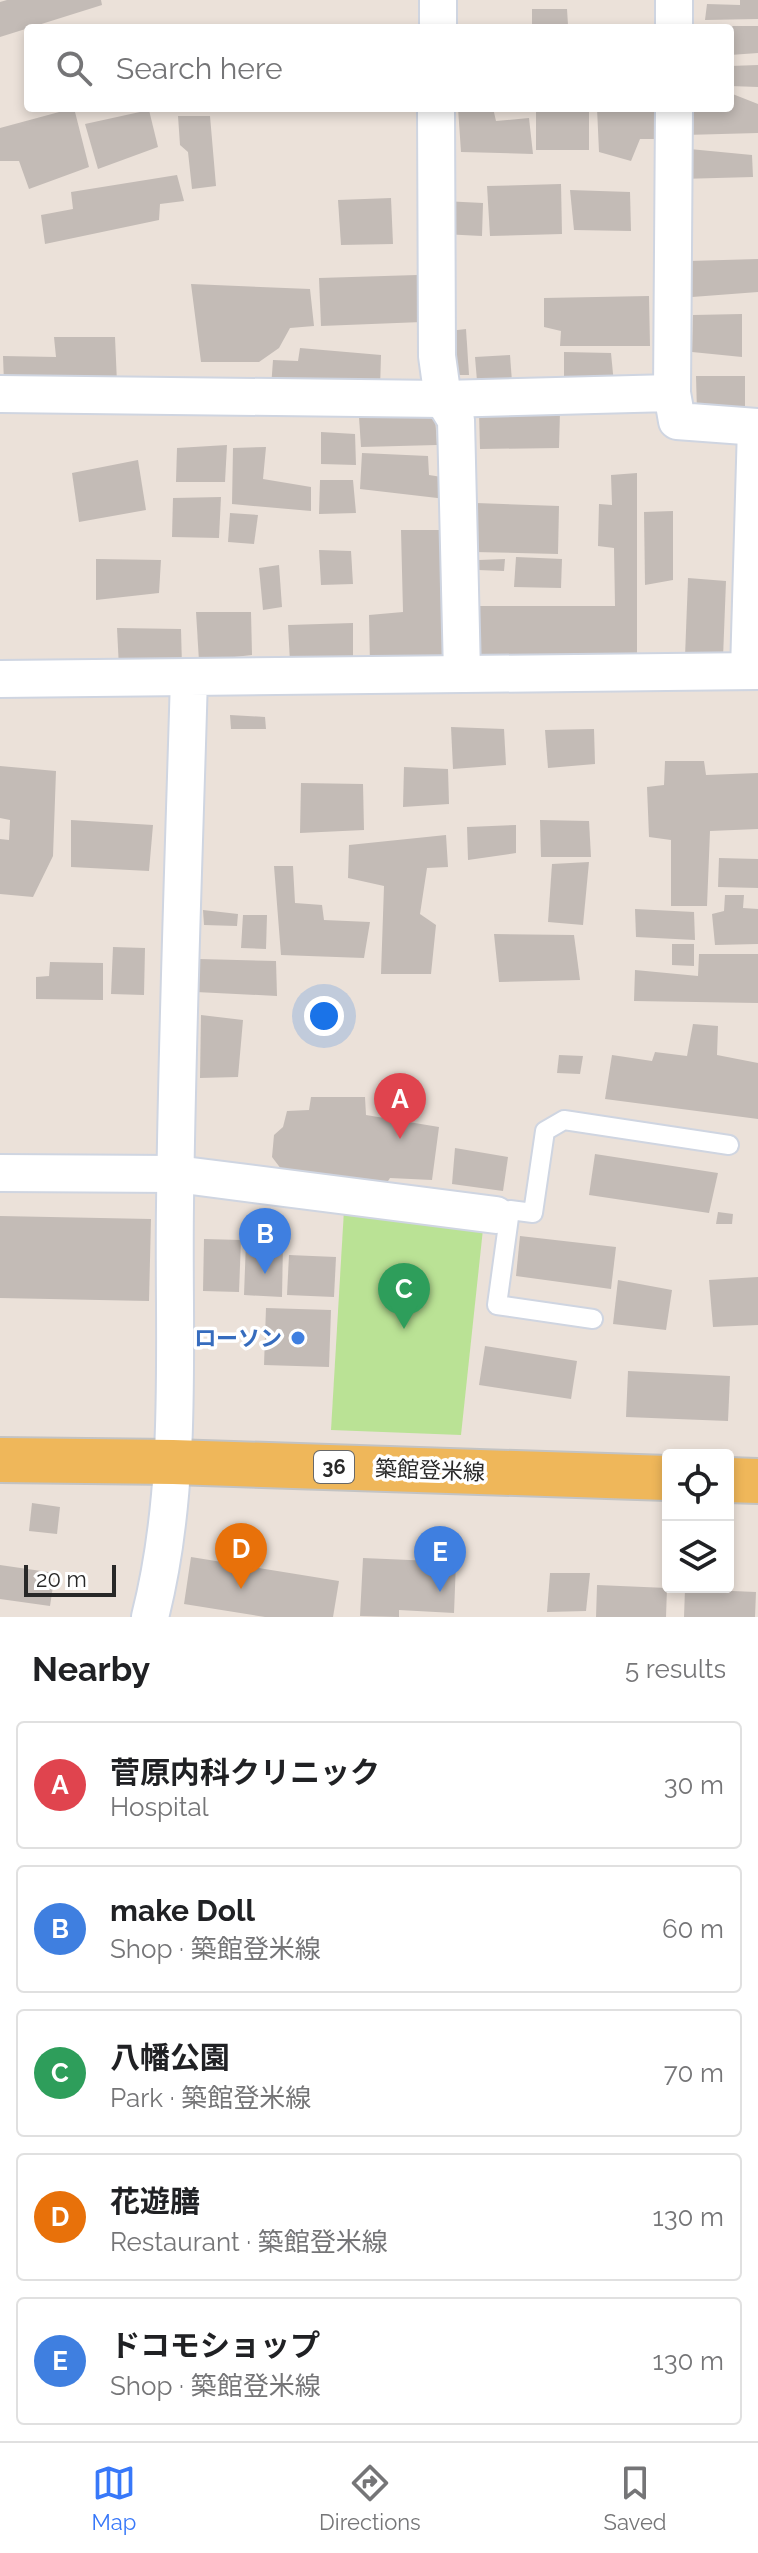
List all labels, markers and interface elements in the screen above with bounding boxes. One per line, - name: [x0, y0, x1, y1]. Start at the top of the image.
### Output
- search box: [24, 24, 734, 112]
- icon: search: [52, 46, 96, 90]
- text: Search here: [116, 51, 283, 86]
- your location: [304, 996, 344, 1036]
- pin: A: [374, 1073, 426, 1139]
- pin: B: [239, 1208, 291, 1274]
- pin: C: [378, 1263, 430, 1329]
- place label: ローソン: [194, 1325, 282, 1351]
- marker: ローソン: [289, 1329, 307, 1347]
- map controls: [662, 1449, 734, 1593]
- button: locate: [662, 1449, 734, 1521]
- road number: 36: [314, 1451, 354, 1483]
- street label: 築館登米線: [375, 1455, 485, 1485]
- button: layers: [662, 1521, 734, 1593]
- pin: D: [215, 1523, 267, 1589]
- pin: E: [414, 1526, 466, 1592]
- scale bar: [24, 1561, 116, 1597]
- text: 20 m: [36, 1566, 87, 1592]
- text: Nearby: [32, 1649, 150, 1689]
- text: 5 results: [625, 1654, 726, 1684]
- text: 菅原内科クリニック: [110, 1755, 380, 1790]
- text: A: [51, 1770, 69, 1800]
- text: 30 m: [664, 1770, 724, 1800]
- text: Hospital: [110, 1792, 209, 1822]
- text: make Doll: [110, 1893, 255, 1928]
- text: B: [51, 1914, 69, 1944]
- text: 60 m: [662, 1914, 724, 1944]
- text: Shop · 築館登米線: [110, 1934, 321, 1964]
- text: 八幡公園: [110, 2040, 230, 2075]
- text: C: [51, 2058, 69, 2088]
- text: 70 m: [664, 2058, 724, 2088]
- text: Park · 築館登米線: [110, 2083, 311, 2113]
- text: 花遊膳: [110, 2184, 200, 2219]
- text: D: [51, 2202, 69, 2232]
- text: 130 m: [653, 2202, 724, 2232]
- text: Restaurant · 築館登米線: [110, 2227, 388, 2257]
- text: ドコモショップ: [110, 2328, 320, 2363]
- text: E: [52, 2346, 68, 2376]
- text: 130 m: [653, 2346, 724, 2376]
- text: Shop · 築館登米線: [110, 2371, 321, 2401]
- tab: Map: [91, 2461, 136, 2535]
- tab: Directions: [319, 2461, 421, 2535]
- tab: Saved: [604, 2461, 667, 2535]

